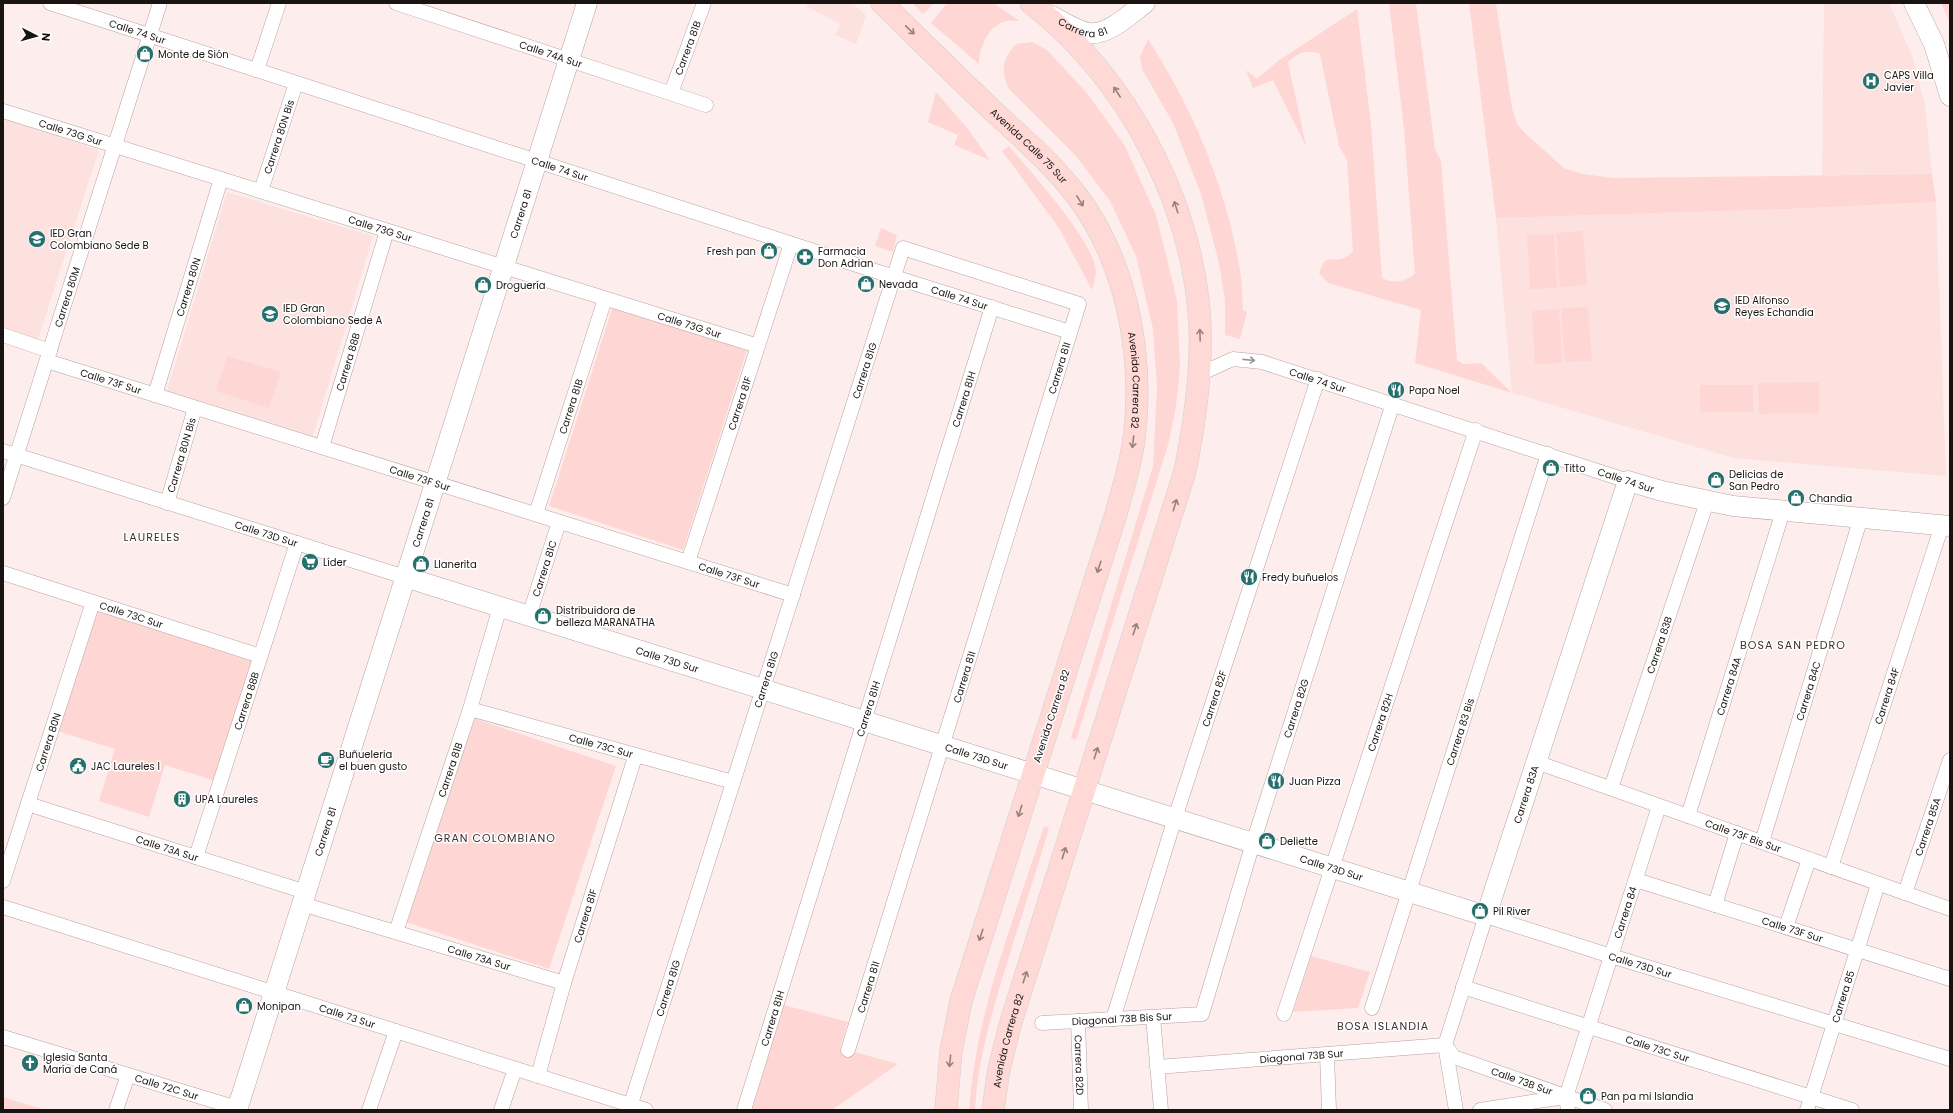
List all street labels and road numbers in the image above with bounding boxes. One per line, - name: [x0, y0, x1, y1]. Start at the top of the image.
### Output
- street label: Carrera 81: [1055, 14, 1110, 41]
- street label: Calle 74 Sur: [107, 16, 168, 48]
- street label: Carrera 81B: [671, 19, 705, 77]
- street label: Calle 74A Sur: [517, 37, 584, 72]
- street label: Carrera 80N Bis: [260, 98, 298, 176]
- street label: Avenida Calle 75 Sur: [987, 105, 1071, 187]
- street label: Calle 73G Sur: [37, 116, 105, 150]
- street label: Calle 74 Sur: [529, 153, 590, 185]
- street label: Carrera 81: [506, 187, 536, 240]
- street label: Calle 73G Sur: [346, 212, 414, 246]
- street label: Carrera 80N: [172, 256, 205, 318]
- street label: Carrera 80M: [51, 265, 84, 329]
- street label: Calle 74 Sur: [929, 282, 990, 314]
- street label: Calle 73G Sur: [656, 308, 723, 342]
- street label: Carrera 88B: [332, 331, 364, 393]
- street label: Avenida Carrera 82: [1124, 331, 1144, 430]
- street label: Carrera 81G: [849, 340, 881, 401]
- street label: Carrera 81I: [1045, 340, 1074, 396]
- street label: Calle 74 Sur: [1287, 364, 1348, 397]
- street label: Calle 73F Sur: [78, 365, 144, 398]
- street label: Carrera 81H: [948, 369, 980, 429]
- street label: Carrera 81F: [724, 374, 756, 432]
- street label: Carrera 81B: [555, 377, 587, 436]
- street label: Carrera 80N Bis: [163, 416, 200, 494]
- street label: Calle 73F Sur: [387, 462, 453, 495]
- street label: Calle 74 Sur: [1596, 464, 1656, 497]
- street label: Carrera 81: [408, 496, 438, 549]
- street label: Calle 73D Sur: [233, 517, 300, 551]
- street label: Carrera 81C: [529, 538, 561, 599]
- street label: Calle 73F Sur: [697, 559, 762, 592]
- street label: Calle 73C Sur: [98, 598, 165, 632]
- street label: Carrera 83B: [1643, 614, 1676, 676]
- street label: Calle 73D Sur: [634, 643, 701, 677]
- street label: Carrera 81G: [750, 649, 782, 710]
- street label: Carrera 81I: [950, 649, 979, 705]
- street label: Carrera 84A: [1713, 655, 1745, 718]
- street label: Carrera 84C: [1792, 659, 1825, 723]
- street label: Carrera 84F: [1871, 666, 1903, 726]
- street label: Avenida Carrera 82: [1029, 667, 1074, 765]
- street label: Carrera 82F: [1198, 669, 1231, 729]
- street label: Carrera 88B: [230, 670, 263, 732]
- street label: Carrera 82G: [1280, 677, 1313, 740]
- street label: Carrera 81H: [853, 679, 884, 739]
- street label: Carrera 82H: [1364, 691, 1397, 754]
- street label: Carrera 83 Bis: [1443, 696, 1478, 767]
- street label: Carrera 80N: [32, 711, 65, 774]
- street label: Calle 73C Sur: [567, 730, 635, 762]
- street label: Carrera 81B: [434, 740, 466, 799]
- street label: Calle 73D Sur: [943, 740, 1010, 774]
- street label: Carrera 83A: [1510, 763, 1543, 825]
- street label: Carrera 85A: [1911, 795, 1945, 858]
- street label: Carrera 81: [311, 805, 340, 858]
- street label: Calle 73F Bis Sur: [1703, 816, 1784, 857]
- street label: Calle 73A Sur: [134, 832, 201, 866]
- street label: Calle 73D Sur: [1298, 851, 1365, 885]
- street label: Carrera 84: [1610, 885, 1641, 940]
- street label: Carrera 81F: [570, 887, 601, 945]
- street label: Calle 73F Sur: [1760, 913, 1825, 947]
- street label: Calle 73A Sur: [446, 941, 513, 975]
- street label: Calle 73D Sur: [1607, 949, 1674, 982]
- street label: Carrera 81G: [652, 958, 684, 1018]
- street label: Carrera 81I: [854, 959, 883, 1015]
- street label: Carrera 85: [1828, 969, 1858, 1025]
- street label: Carrera 81H: [757, 989, 789, 1048]
- street label: Avenida Carrera 82: [989, 991, 1028, 1089]
- street label: Calle 73 Sur: [317, 1000, 377, 1032]
- street label: Diagonal 73B Bis Sur: [1071, 1009, 1173, 1029]
- street label: Calle 73C Sur: [1624, 1032, 1691, 1066]
- street label: Carrera 82D: [1070, 1035, 1087, 1095]
- street label: Diagonal 73B Sur: [1259, 1046, 1344, 1067]
- street label: Calle 73B Sur: [1489, 1064, 1555, 1099]
- street label: Calle 72C Sur: [133, 1070, 200, 1104]

